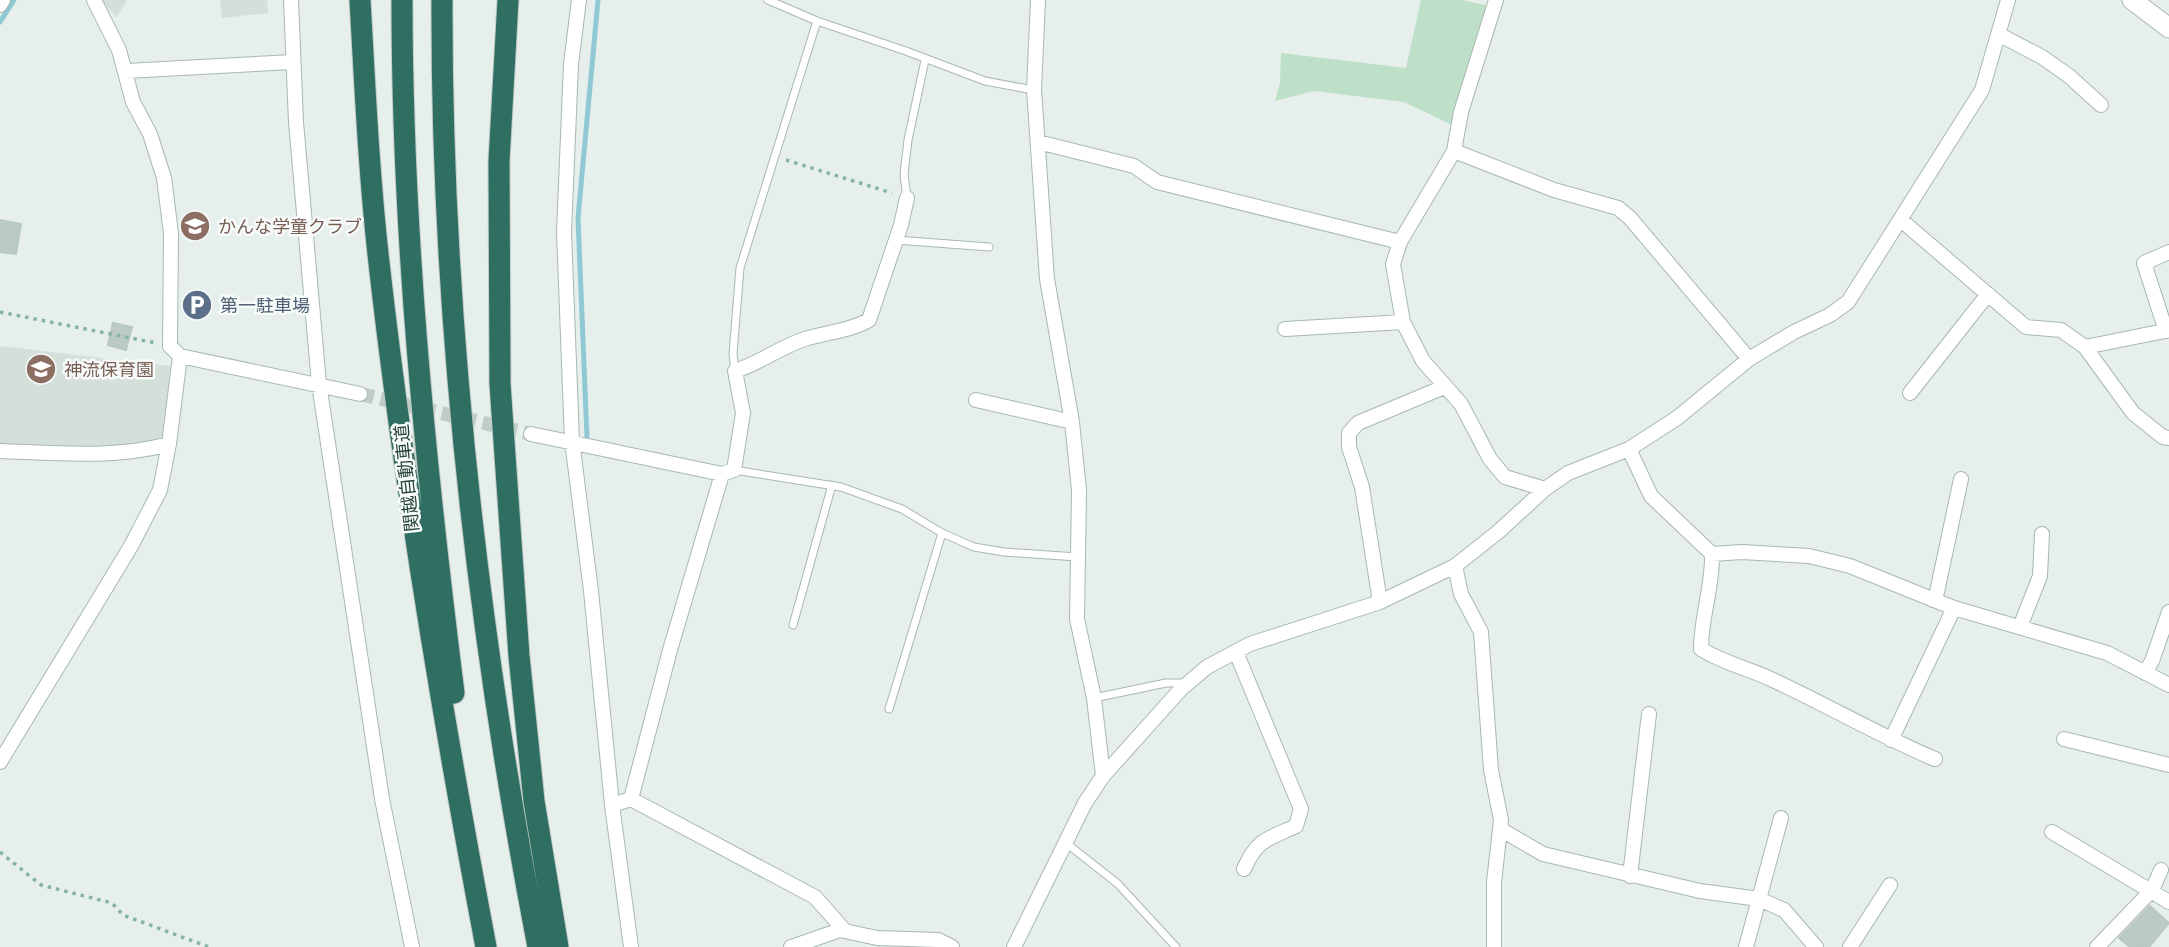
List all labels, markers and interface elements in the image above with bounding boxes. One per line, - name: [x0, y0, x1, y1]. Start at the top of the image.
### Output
- school or university icon: かんな学童クラブ: [178, 209, 212, 243]
- place label: かんな学童クラブ: [218, 215, 362, 237]
- parking icon: 第一駐車場: [180, 288, 214, 322]
- place label: 第一駐車場: [220, 294, 310, 316]
- school or university icon: 神流保育園: [24, 352, 58, 386]
- place label: 神流保育園: [64, 358, 154, 380]
- street label: 関越自動車道: [389, 423, 423, 533]

